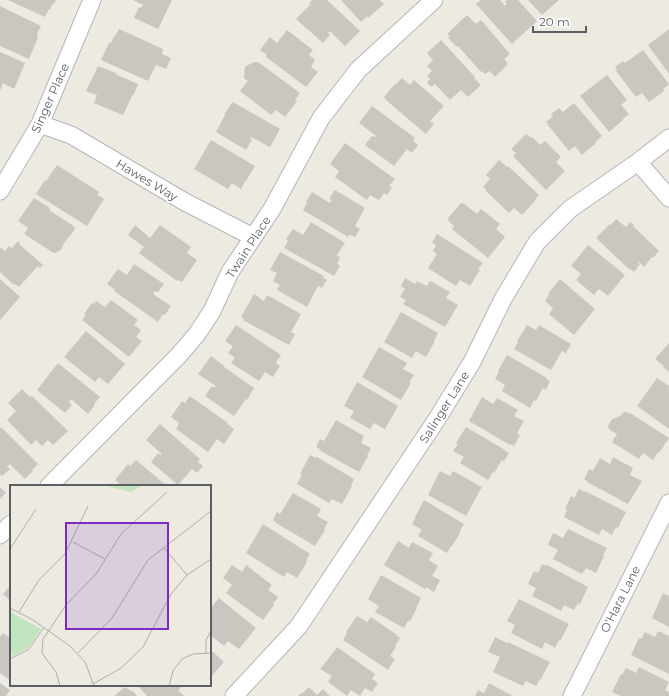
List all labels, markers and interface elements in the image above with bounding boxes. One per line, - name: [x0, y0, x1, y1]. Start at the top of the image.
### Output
- scale bar: [533, 8, 586, 34]
- text: 20 m: [539, 14, 570, 29]
- street label: Singer Place: [28, 61, 72, 135]
- street label: Hawes Way: [113, 156, 181, 205]
- street label: Twain Place: [222, 213, 274, 281]
- street label: Salinger Lane: [416, 368, 472, 446]
- inset map: [10, 485, 211, 686]
- street label: O'Hara Lane: [597, 563, 643, 635]

